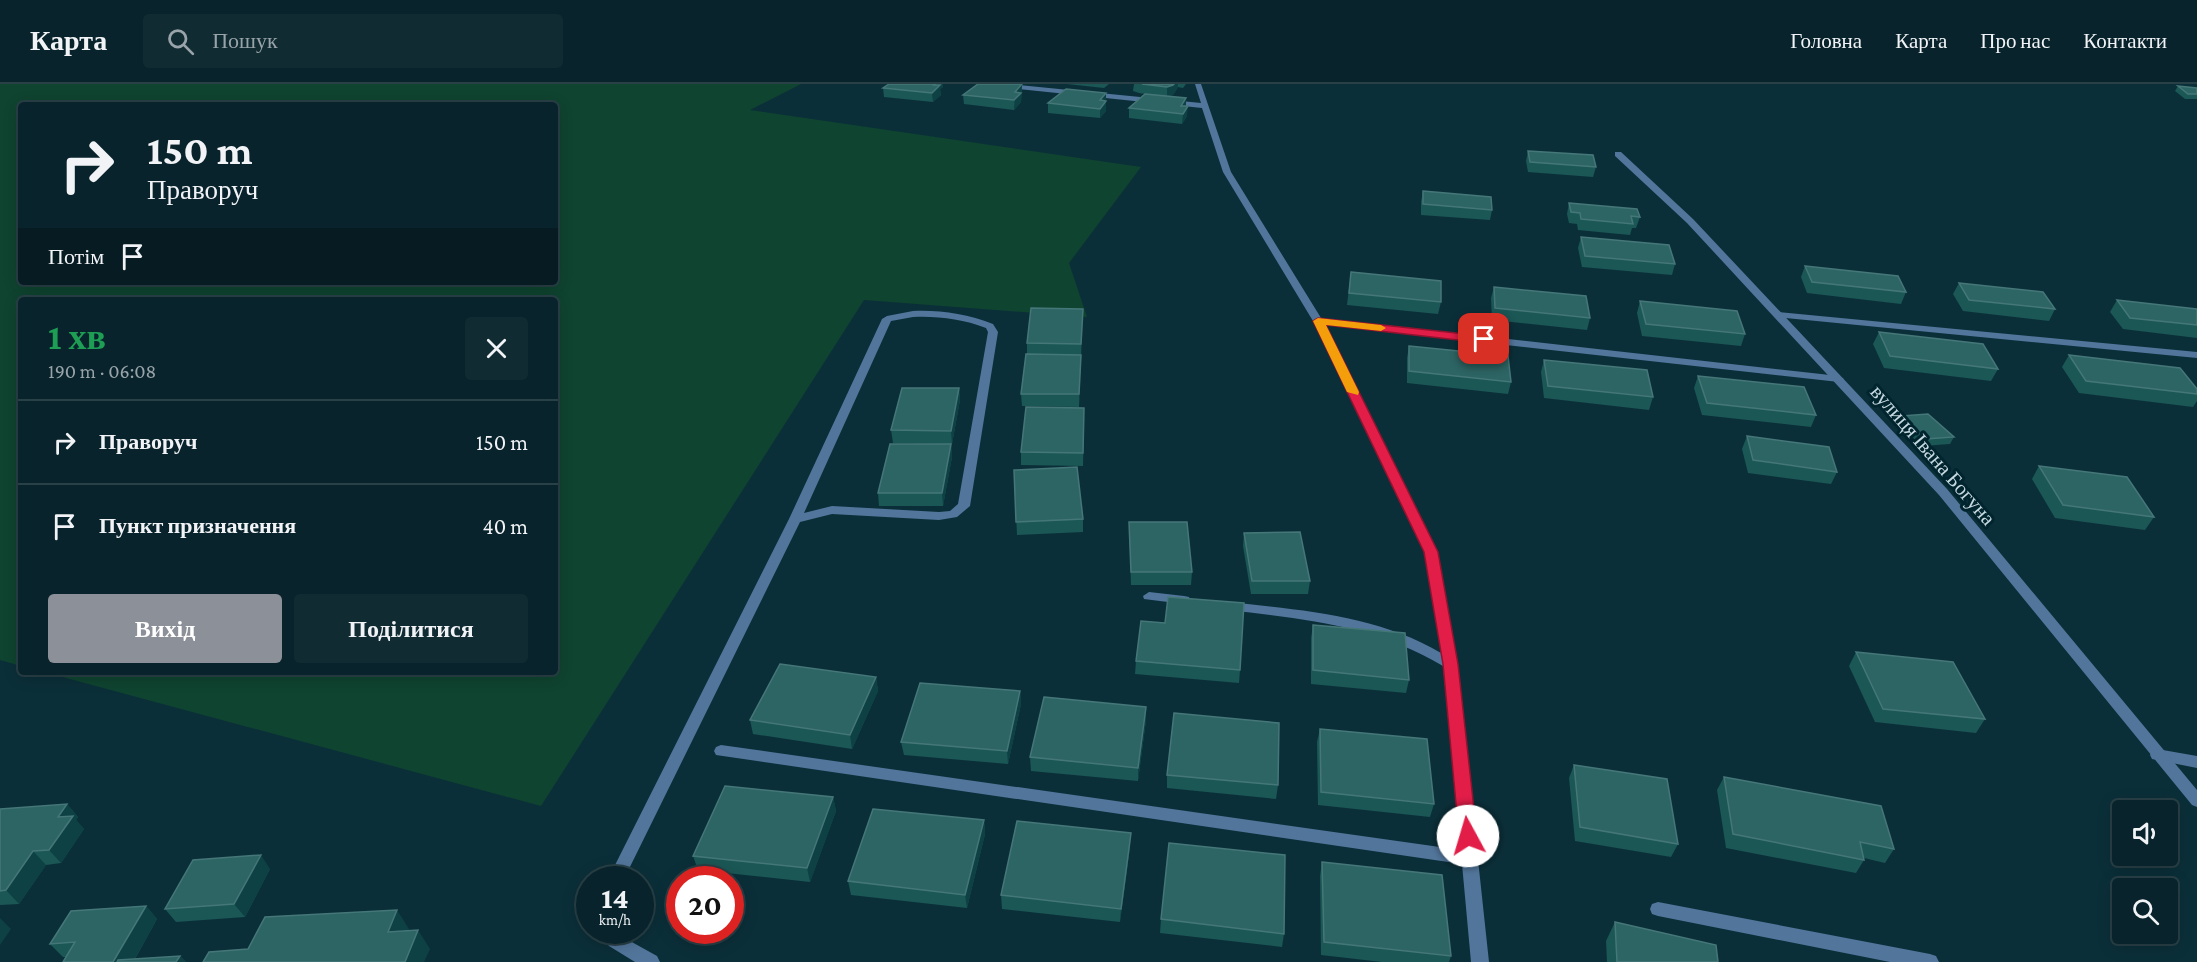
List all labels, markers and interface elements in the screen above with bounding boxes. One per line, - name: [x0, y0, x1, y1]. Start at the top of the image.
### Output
- search box: [143, 14, 563, 68]
- text: Карта: [30, 25, 107, 56]
- icon: search: [164, 25, 197, 58]
- text: Пошук: [212, 28, 278, 53]
- text: Головна: [1790, 29, 1862, 53]
- text: Карта: [1895, 29, 1947, 53]
- text: Про нас: [1980, 29, 2050, 53]
- text: Контакти: [2083, 29, 2167, 53]
- icon: right: [48, 126, 126, 204]
- text: 150 m: [147, 126, 252, 173]
- text: Праворуч: [147, 175, 258, 205]
- icon: arrive: [116, 240, 149, 273]
- text: Потім: [48, 244, 104, 269]
- pin: [1458, 313, 1509, 364]
- text: 1 хв: [48, 317, 106, 357]
- button: close: [465, 317, 528, 380]
- icon: arrive: [1467, 322, 1500, 355]
- text: 190 m · 06:08: [48, 360, 156, 382]
- street label: вулиця Івана Богуна: [1866, 380, 2001, 531]
- icon: right: [48, 426, 81, 459]
- text: Праворуч: [99, 429, 197, 454]
- text: 150 m: [476, 430, 528, 455]
- icon: arrive: [48, 510, 81, 543]
- text: Пункт призначення: [99, 513, 296, 538]
- text: 40 m: [483, 514, 528, 539]
- button: Вихід: [48, 594, 282, 663]
- button: Поділитися: [294, 594, 528, 663]
- map controls: [2112, 800, 2178, 944]
- button: sound: [2112, 800, 2178, 866]
- position arrow: [1436, 804, 1500, 868]
- speed limit sign: 20: [666, 866, 744, 944]
- button: search: [2112, 878, 2178, 944]
- text: 14: [601, 881, 629, 914]
- text: km/h: [599, 912, 631, 928]

